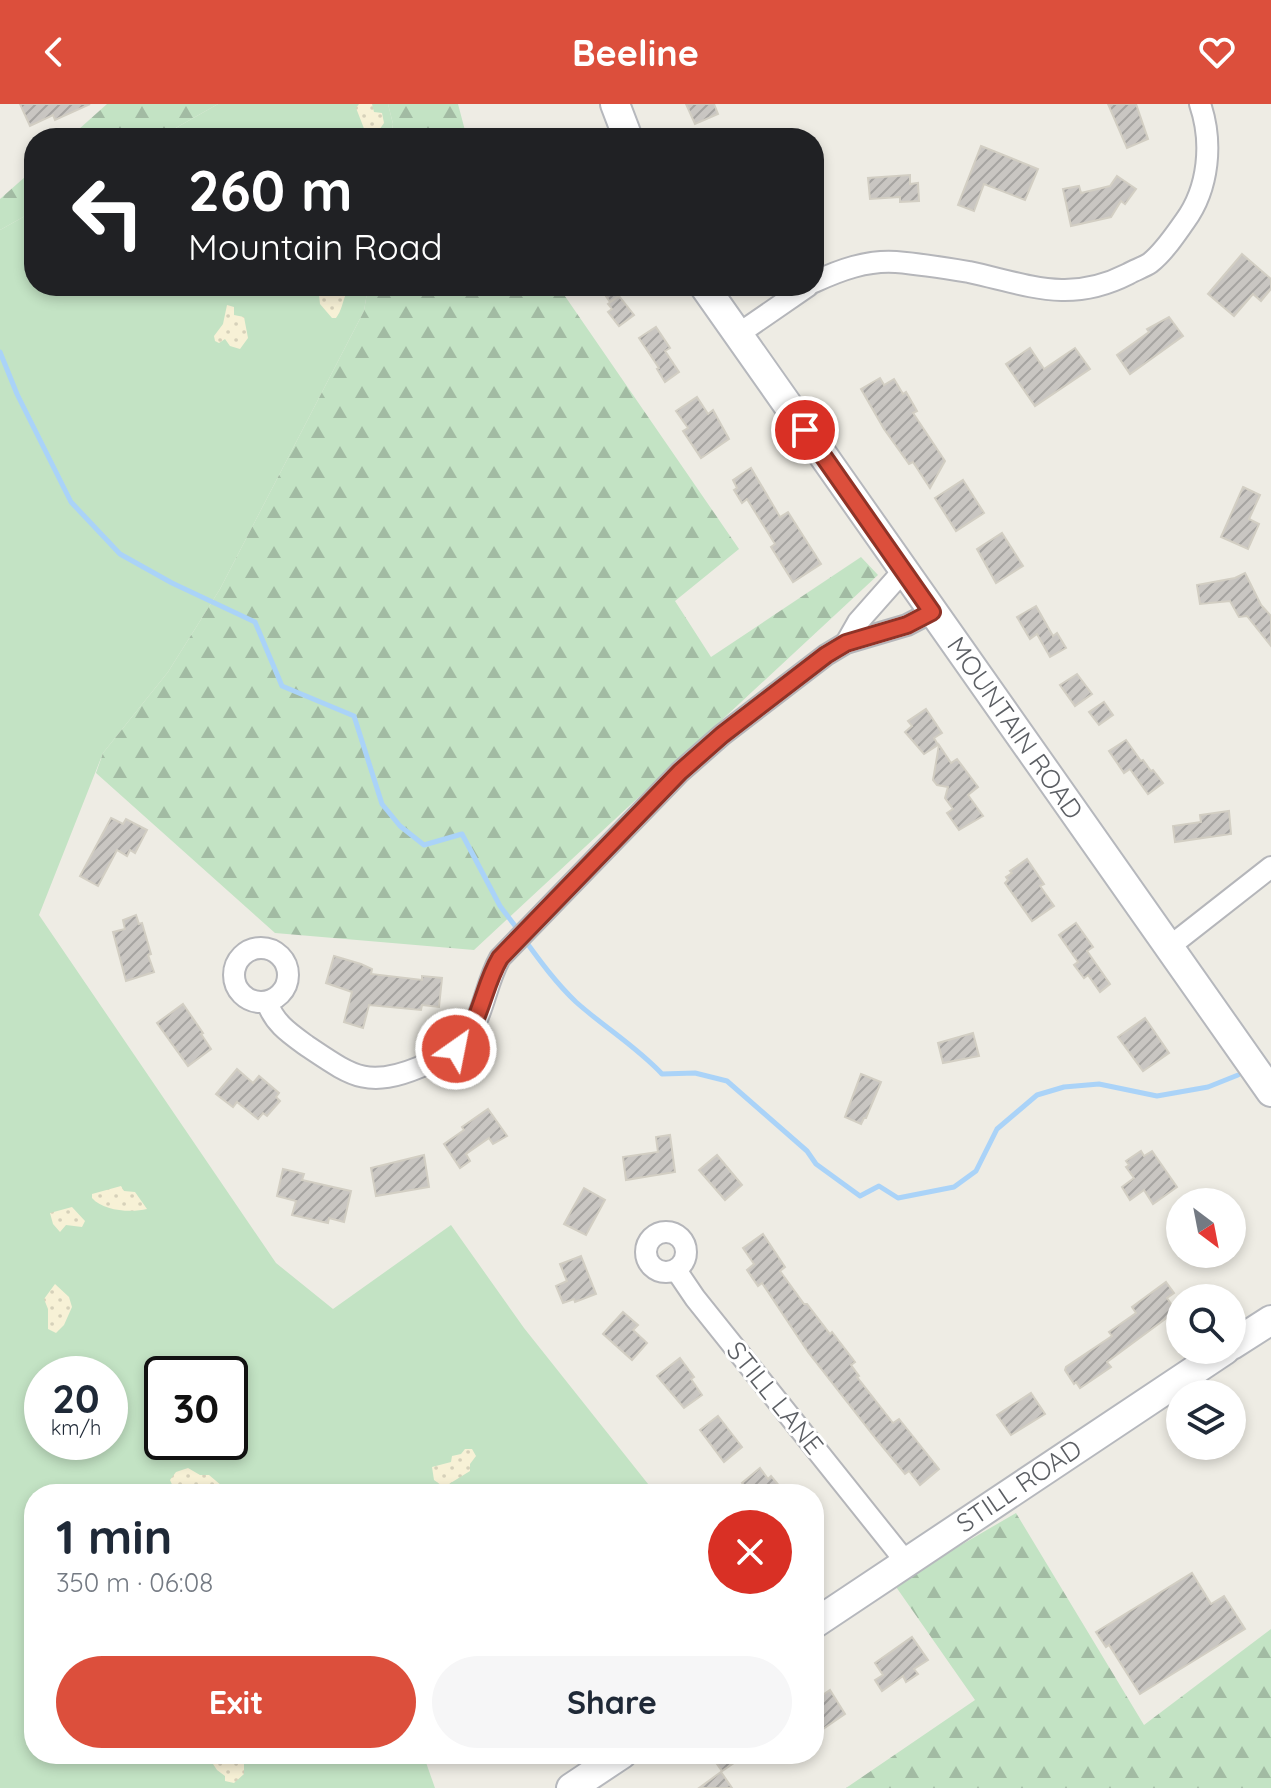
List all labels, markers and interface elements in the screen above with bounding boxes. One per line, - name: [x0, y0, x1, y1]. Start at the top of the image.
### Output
- icon: back: [32, 30, 76, 74]
- text: Beeline: [572, 30, 699, 75]
- icon: heart: [1195, 30, 1239, 74]
- text: 260 m: [188, 155, 353, 225]
- icon: left: [56, 160, 160, 264]
- text: Mountain Road: [188, 224, 442, 269]
- pin: [771, 396, 839, 464]
- icon: arrive: [783, 408, 827, 452]
- street label: MOUNTAIN ROAD: [940, 630, 1091, 825]
- position arrow: [414, 1007, 498, 1091]
- north arrow: [1166, 1188, 1246, 1268]
- map controls: [1166, 1188, 1246, 1460]
- button: search: [1166, 1284, 1246, 1364]
- street label: STILL LANE: [720, 1334, 831, 1461]
- speed limit sign: 30: [144, 1356, 248, 1460]
- text: 20: [52, 1373, 100, 1423]
- button: layers: [1166, 1380, 1246, 1460]
- text: km/h: [51, 1415, 101, 1440]
- street label: STILL ROAD: [950, 1432, 1088, 1540]
- text: 1 min: [56, 1506, 172, 1566]
- button: close: [708, 1510, 792, 1594]
- text: 350 m · 06:08: [56, 1566, 213, 1599]
- button: Exit: [56, 1656, 416, 1748]
- button: Share: [432, 1656, 792, 1748]

